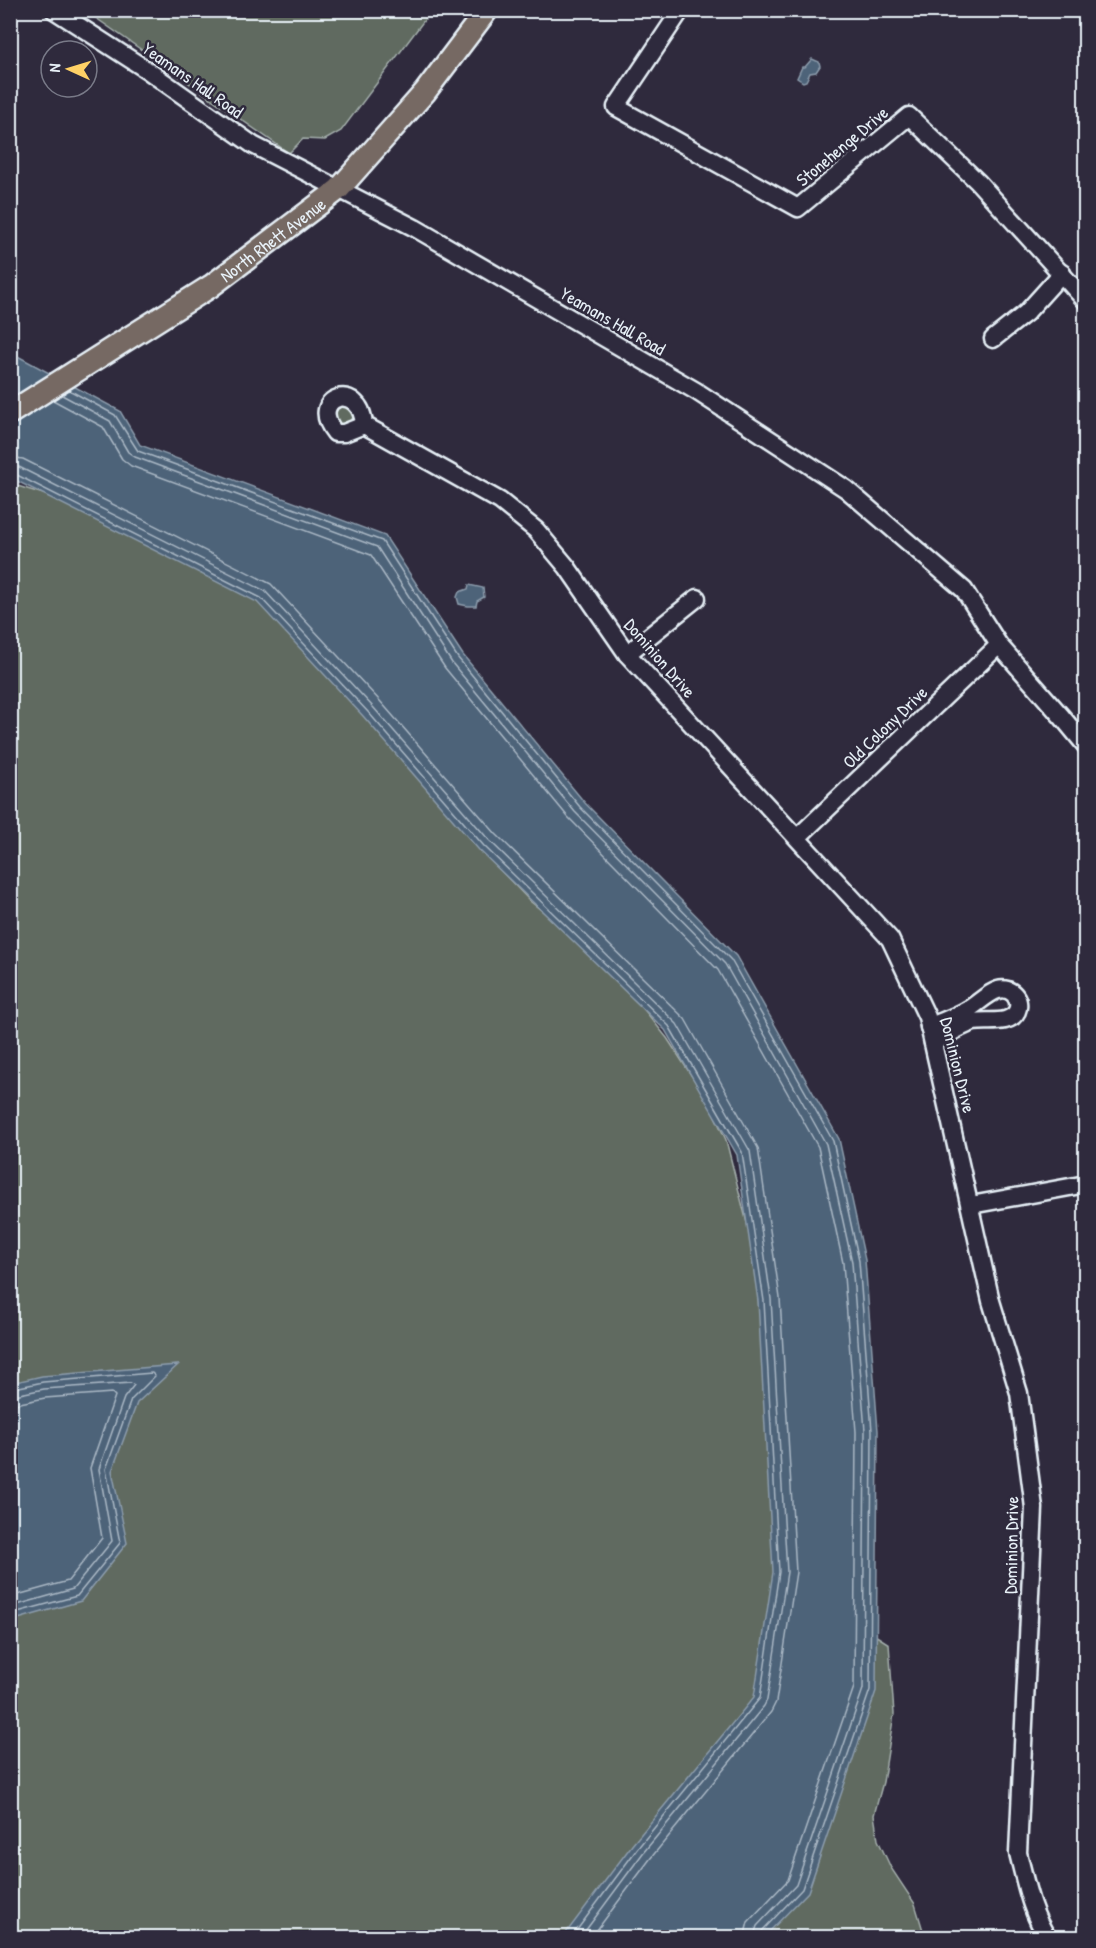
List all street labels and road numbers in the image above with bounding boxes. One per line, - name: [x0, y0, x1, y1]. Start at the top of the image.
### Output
- street label: Yeamans Hall Road: [138, 36, 248, 124]
- street label: Stonehenge Drive: [791, 100, 893, 192]
- street label: North Rhett Avenue: [214, 191, 331, 288]
- street label: Yeamans Hall Road: [556, 281, 670, 361]
- street label: Dominion Drive: [619, 613, 701, 703]
- street label: Old Colony Drive: [837, 680, 933, 774]
- street label: Dominion Drive: [934, 1015, 982, 1115]
- street label: Dominion Drive: [998, 1496, 1024, 1594]

